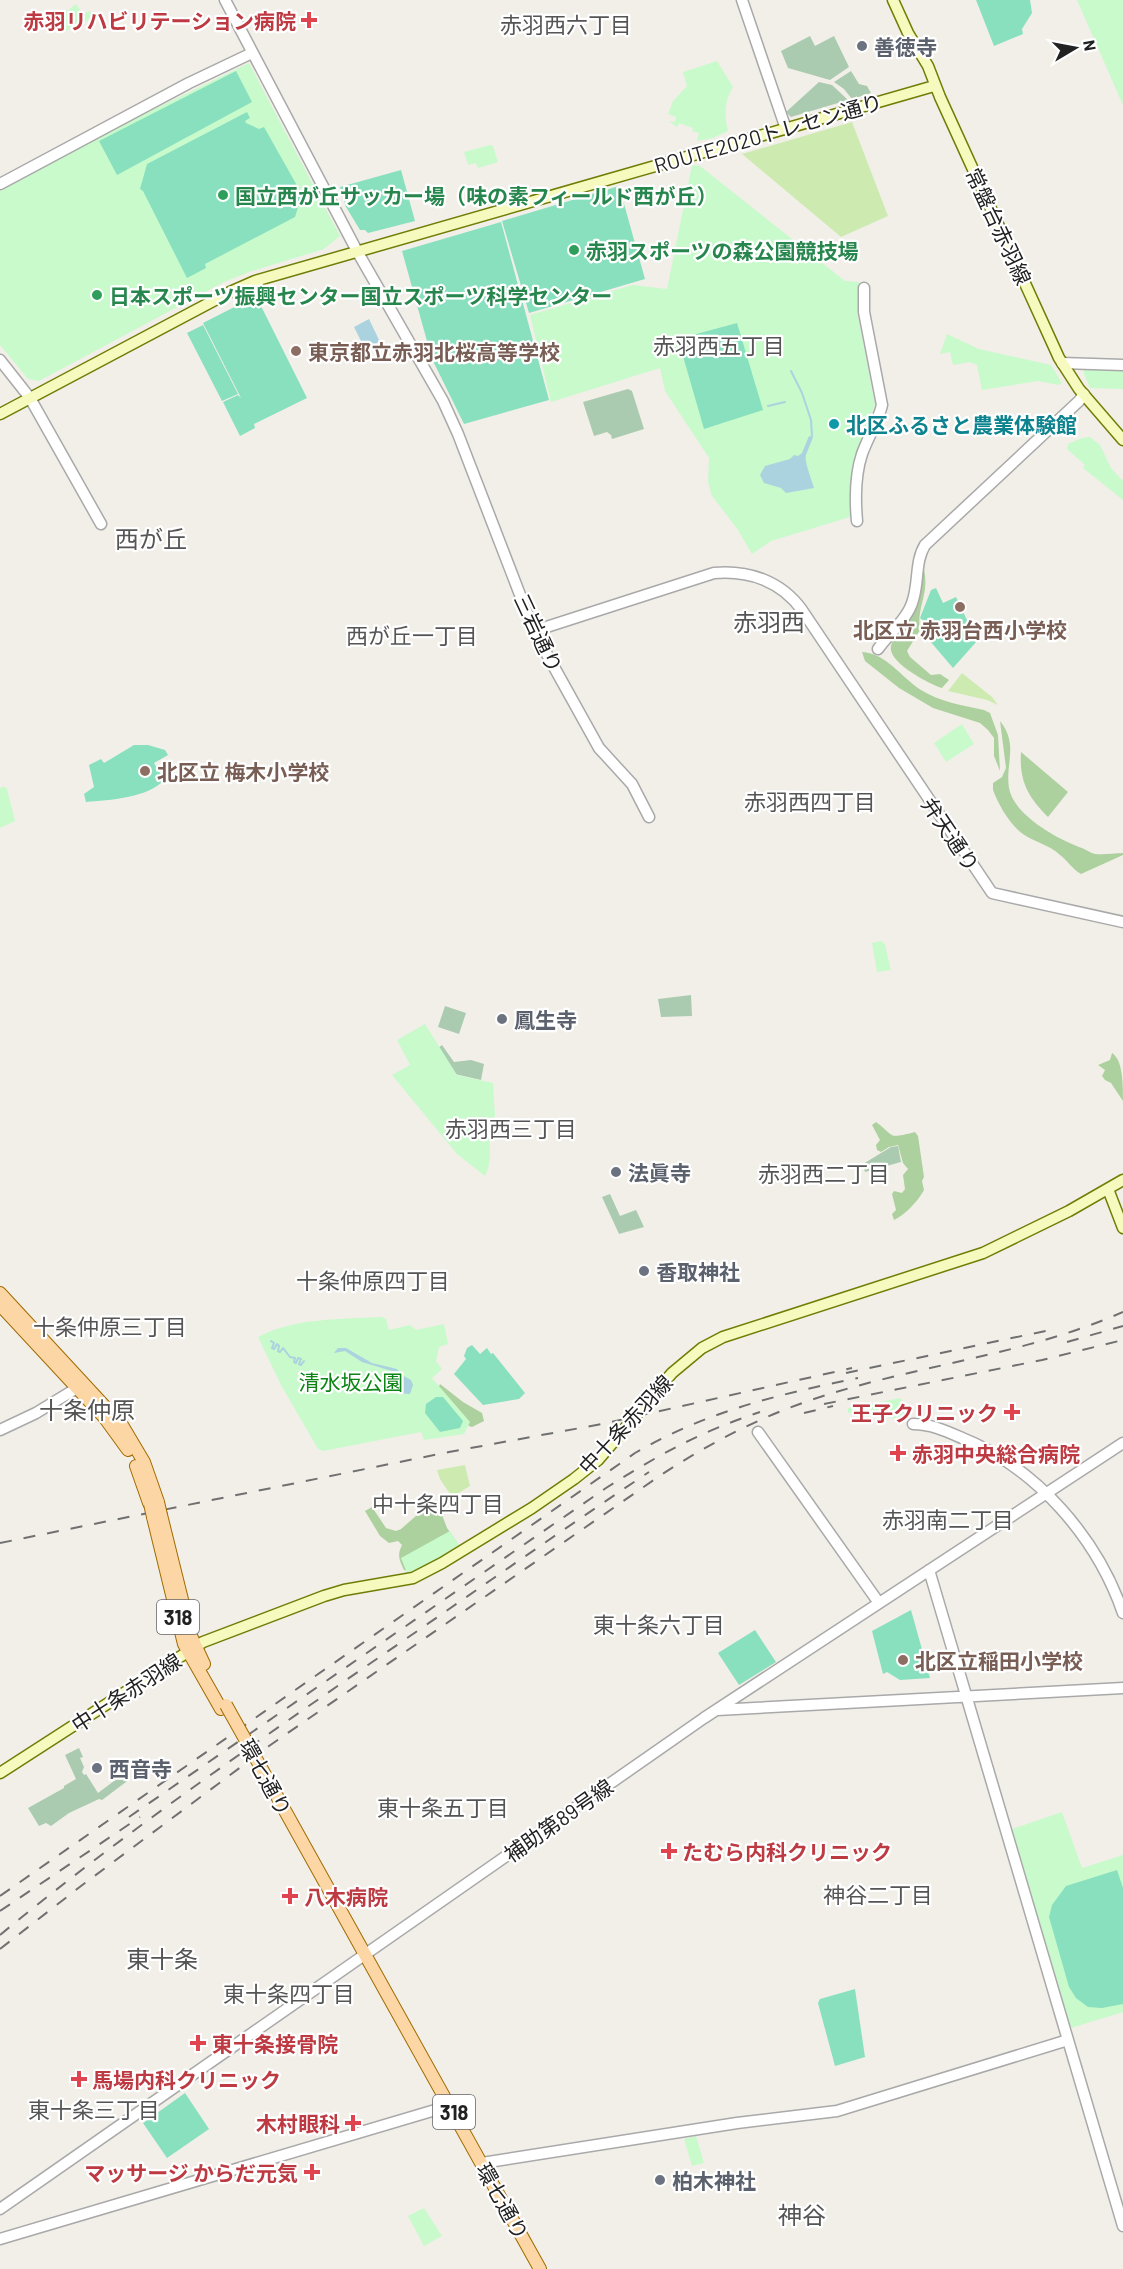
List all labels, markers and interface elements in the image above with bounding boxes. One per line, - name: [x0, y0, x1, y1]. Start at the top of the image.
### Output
- place label: 赤羽リハビリテーション病院: [23, 8, 296, 33]
- marker: 赤羽リハビリテーション病院: [300, 11, 318, 29]
- district label: 赤羽西六丁目: [500, 11, 632, 37]
- north arrow: [1045, 18, 1105, 78]
- place label: 善徳寺: [874, 34, 937, 59]
- text: N: [1080, 38, 1101, 52]
- marker: 善徳寺: [855, 39, 869, 53]
- street label: ROUTE2020トレセン通り: [651, 88, 885, 178]
- street label: 常盤台赤羽線: [961, 164, 1037, 288]
- place label: 国立西が丘サッカー場（味の素フィールド西が丘）: [235, 183, 718, 208]
- marker: 国立西が丘サッカー場（味の素フィールド西が丘）: [216, 188, 230, 202]
- place label: 赤羽スポーツの森公園競技場: [586, 238, 859, 263]
- marker: 赤羽スポーツの森公園競技場: [567, 243, 581, 257]
- place label: 日本スポーツ振興センター国立スポーツ科学センター: [109, 283, 612, 308]
- marker: 日本スポーツ振興センター国立スポーツ科学センター: [90, 288, 104, 302]
- district label: 赤羽西五丁目: [653, 332, 785, 358]
- place label: 東京都立赤羽北桜高等学校: [308, 339, 560, 364]
- marker: 東京都立赤羽北桜高等学校: [289, 344, 303, 358]
- place label: 北区ふるさと農業体験館: [846, 412, 1077, 437]
- marker: 北区ふるさと農業体験館: [827, 417, 841, 431]
- district label: 西が丘: [115, 524, 187, 553]
- street label: 三岩通り: [510, 590, 568, 676]
- marker: 北区立 赤羽台西小学校: [953, 600, 967, 614]
- district label: 赤羽西: [733, 607, 805, 636]
- place label: 北区立 赤羽台西小学校: [853, 617, 1067, 642]
- district label: 西が丘一丁目: [346, 622, 478, 648]
- place label: 北区立 梅木小学校: [157, 759, 329, 784]
- marker: 北区立 梅木小学校: [138, 764, 152, 778]
- district label: 赤羽西四丁目: [744, 788, 876, 814]
- street label: 弁天通り: [917, 792, 985, 876]
- place label: 鳳生寺: [514, 1007, 577, 1032]
- marker: 鳳生寺: [495, 1012, 509, 1026]
- district label: 赤羽西三丁目: [445, 1115, 577, 1141]
- place label: 法眞寺: [628, 1160, 691, 1185]
- district label: 赤羽西二丁目: [758, 1160, 890, 1186]
- marker: 法眞寺: [609, 1165, 623, 1179]
- place label: 香取神社: [656, 1259, 740, 1284]
- marker: 香取神社: [637, 1264, 651, 1278]
- district label: 十条仲原四丁目: [296, 1267, 450, 1293]
- district label: 十条仲原三丁目: [33, 1313, 187, 1339]
- park label: 清水坂公園: [299, 1369, 404, 1394]
- street label: 中十条赤羽線: [573, 1369, 677, 1479]
- district label: 十条仲原: [39, 1395, 135, 1424]
- place label: 王子クリニック: [851, 1400, 998, 1425]
- marker: 王子クリニック: [1003, 1403, 1021, 1421]
- place label: 赤羽中央総合病院: [912, 1441, 1080, 1466]
- marker: 赤羽中央総合病院: [889, 1444, 907, 1462]
- district label: 中十条四丁目: [372, 1490, 504, 1516]
- district label: 赤羽南二丁目: [882, 1506, 1014, 1532]
- road number: 318: [157, 1600, 199, 1634]
- district label: 東十条六丁目: [593, 1611, 725, 1637]
- street label: 中十条赤羽線: [66, 1647, 186, 1737]
- place label: 北区立稲田小学校: [915, 1648, 1083, 1673]
- marker: 北区立稲田小学校: [896, 1653, 910, 1667]
- street label: 環七通り: [235, 1734, 297, 1820]
- place label: 西音寺: [109, 1756, 172, 1781]
- marker: 西音寺: [90, 1761, 104, 1775]
- street label: 補助第89号線: [499, 1773, 617, 1867]
- district label: 東十条五丁目: [377, 1794, 509, 1820]
- place label: たむら内科クリニック: [682, 1839, 892, 1864]
- marker: たむら内科クリニック: [660, 1842, 678, 1860]
- district label: 神谷二丁目: [823, 1881, 933, 1907]
- place label: 八木病院: [304, 1884, 388, 1909]
- marker: 八木病院: [281, 1887, 299, 1905]
- district label: 東十条: [126, 1944, 198, 1973]
- district label: 東十条四丁目: [223, 1980, 355, 2006]
- place label: 東十条接骨院: [212, 2031, 338, 2056]
- marker: 東十条接骨院: [189, 2034, 207, 2052]
- place label: 馬場内科クリニック: [92, 2067, 281, 2092]
- marker: 馬場内科クリニック: [70, 2070, 88, 2088]
- road number: 318: [433, 2095, 475, 2129]
- district label: 東十条三丁目: [28, 2096, 160, 2122]
- place label: 木村眼科: [256, 2111, 340, 2136]
- marker: 木村眼科: [344, 2114, 362, 2132]
- street label: 環七通り: [472, 2158, 534, 2244]
- place label: マッサージ からだ元気: [84, 2160, 298, 2185]
- marker: マッサージ からだ元気: [303, 2163, 321, 2181]
- place label: 柏木神社: [672, 2168, 756, 2193]
- marker: 柏木神社: [653, 2173, 667, 2187]
- district label: 神谷: [778, 2200, 826, 2229]

